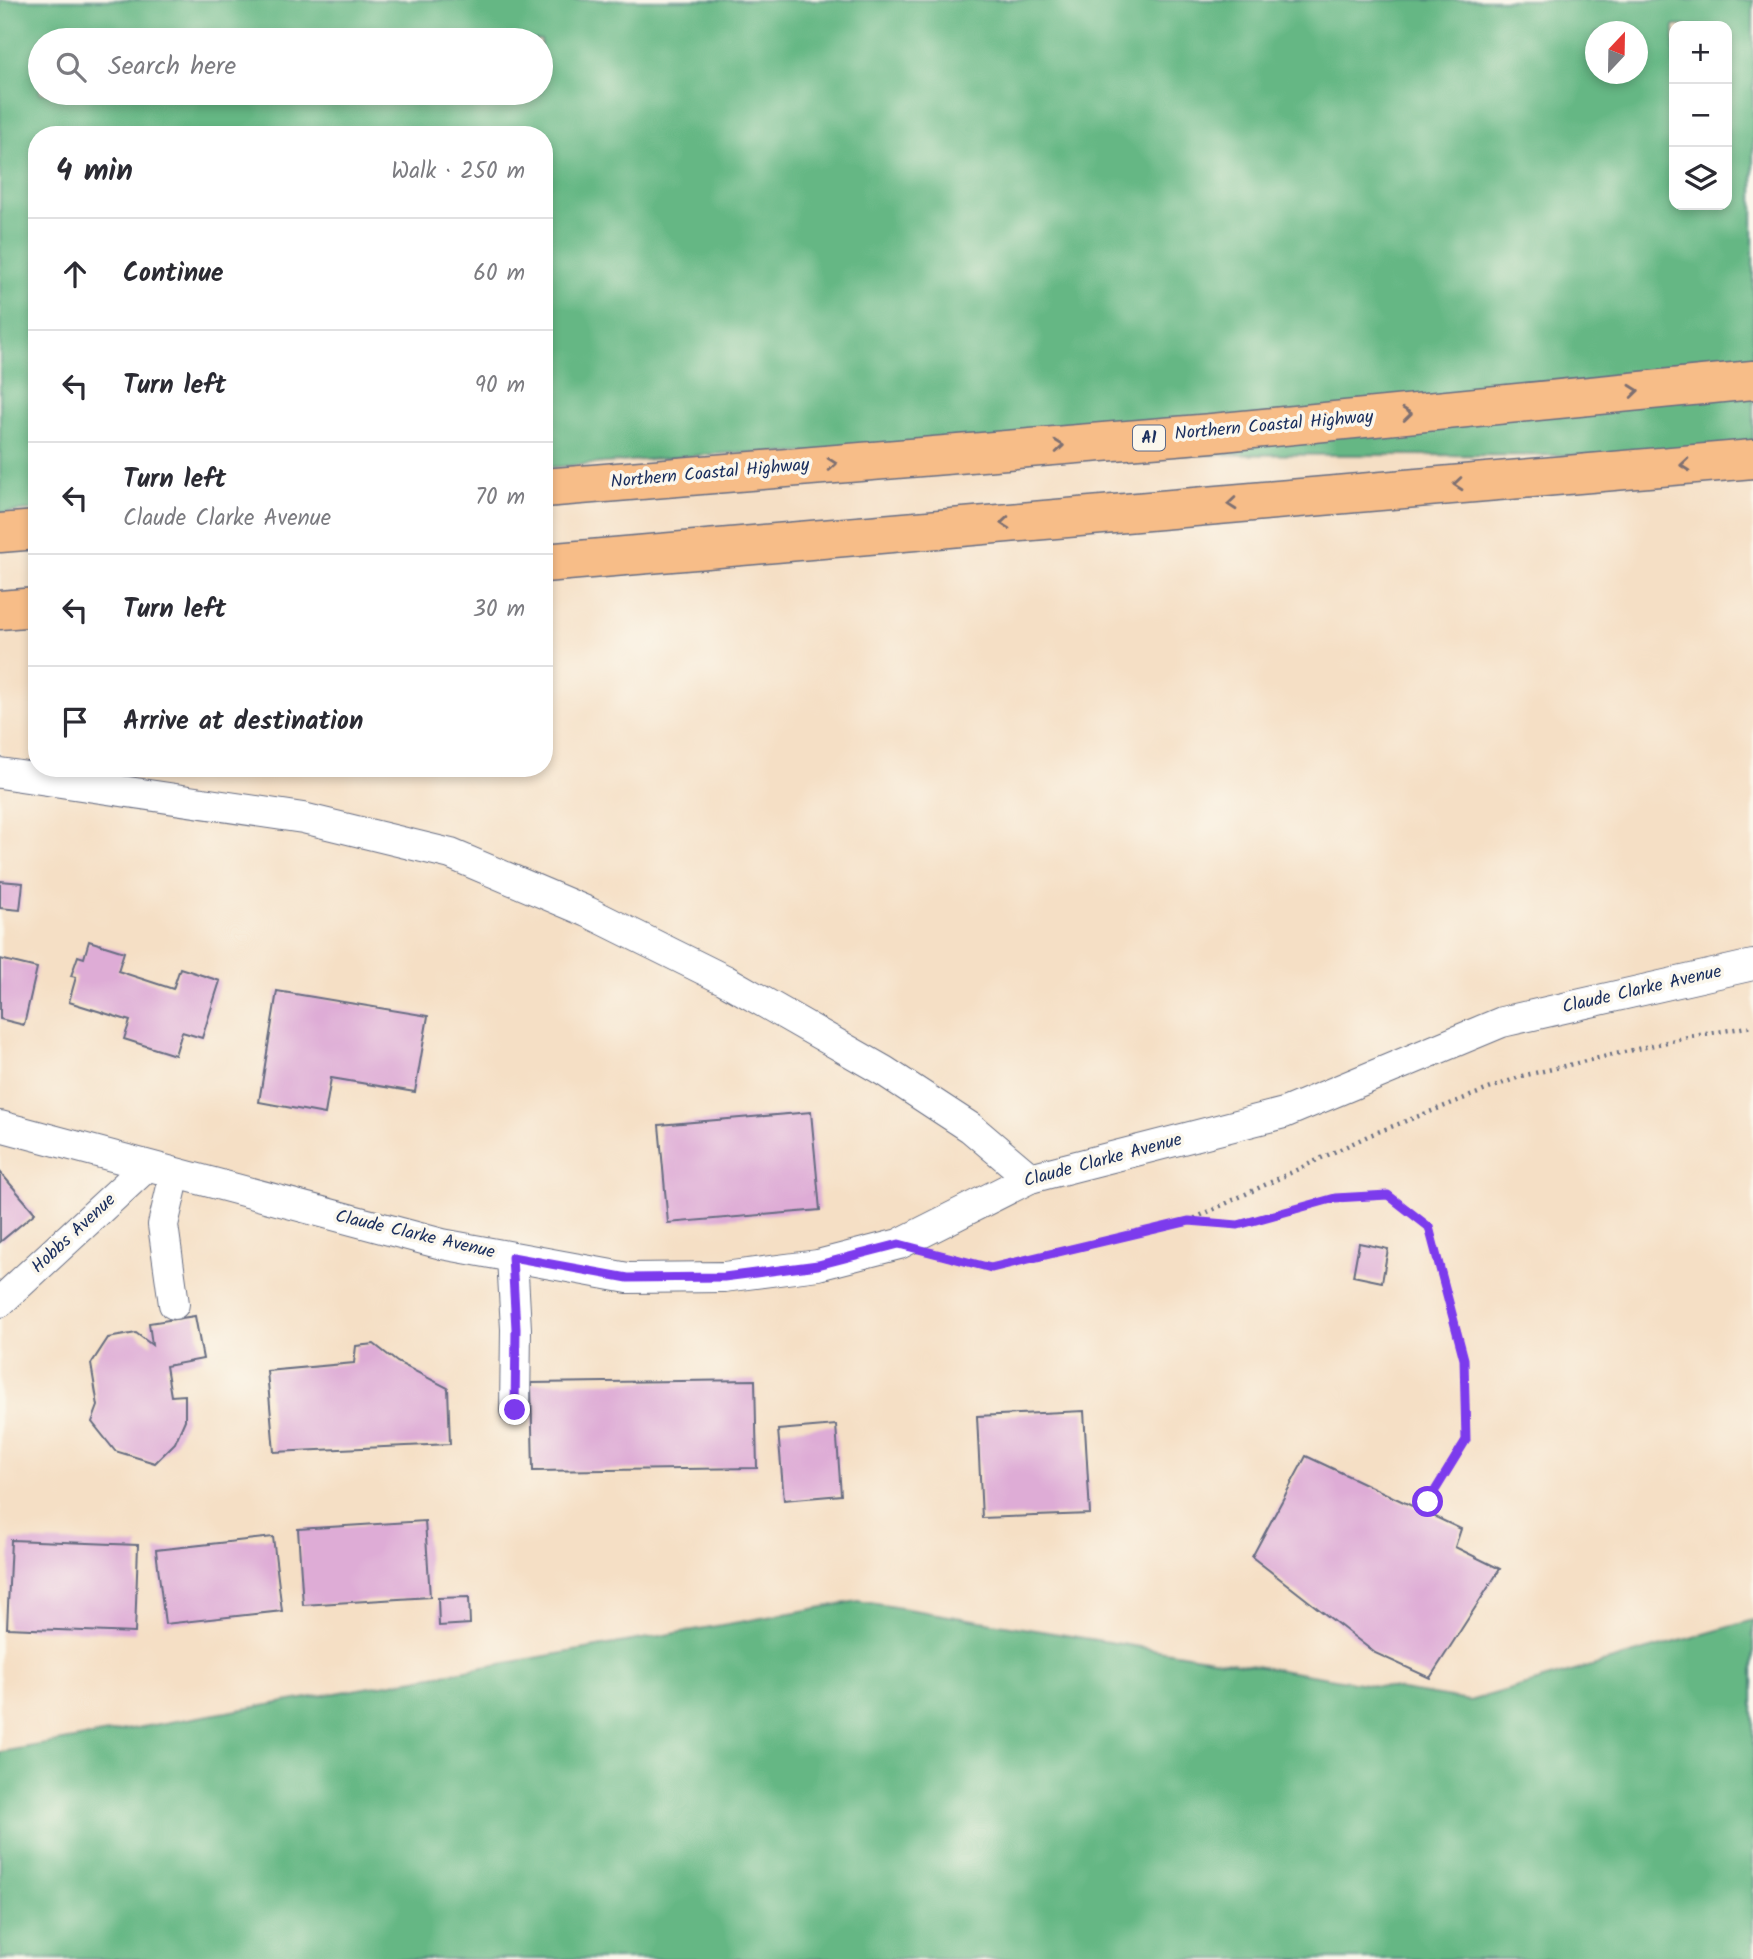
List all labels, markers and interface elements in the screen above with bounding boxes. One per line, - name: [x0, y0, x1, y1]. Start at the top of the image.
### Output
- north arrow: [1585, 21, 1648, 84]
- map controls: [1669, 21, 1732, 210]
- button: +: [1669, 21, 1732, 84]
- search box: [28, 28, 553, 105]
- text: Search here: [108, 46, 236, 88]
- icon: search: [52, 48, 90, 86]
- button: −: [1669, 84, 1732, 147]
- button: layers: [1669, 147, 1732, 210]
- text: 4 min: [56, 148, 133, 196]
- text: Walk · 250 m: [391, 154, 525, 190]
- text: Continue: [123, 253, 224, 295]
- icon: ahead: [56, 255, 94, 293]
- text: 60 m: [473, 256, 525, 292]
- text: Turn left: [123, 365, 226, 407]
- icon: left: [56, 367, 94, 405]
- text: 90 m: [475, 368, 525, 404]
- one-way arrow: [1628, 384, 1639, 399]
- street label: Northern Coastal Highway: [1173, 403, 1375, 449]
- one-way arrow: [1401, 406, 1413, 421]
- road number: A1: [1133, 426, 1165, 450]
- one-way arrow: [1054, 439, 1065, 454]
- street label: Northern Coastal Highway: [609, 451, 811, 497]
- one-way arrow: [827, 457, 838, 472]
- one-way arrow: [1679, 457, 1690, 472]
- text: Turn left: [123, 459, 226, 501]
- one-way arrow: [1453, 476, 1464, 491]
- icon: left: [56, 479, 94, 517]
- text: 70 m: [475, 480, 525, 516]
- one-way arrow: [1226, 496, 1237, 511]
- text: Claude Clarke Avenue: [123, 501, 331, 537]
- one-way arrow: [999, 516, 1011, 531]
- text: Turn left: [123, 589, 226, 631]
- icon: left: [56, 591, 94, 629]
- text: 30 m: [473, 592, 525, 628]
- text: Arrive at destination: [123, 701, 363, 743]
- icon: arrive: [56, 703, 94, 741]
- street label: Claude Clarke Avenue: [1559, 958, 1725, 1022]
- street label: Claude Clarke Avenue: [1021, 1126, 1185, 1196]
- street label: Hobbs Avenue: [25, 1187, 123, 1281]
- street label: Claude Clarke Avenue: [332, 1203, 498, 1267]
- route end: [499, 1394, 530, 1425]
- route start: [1412, 1486, 1443, 1517]

